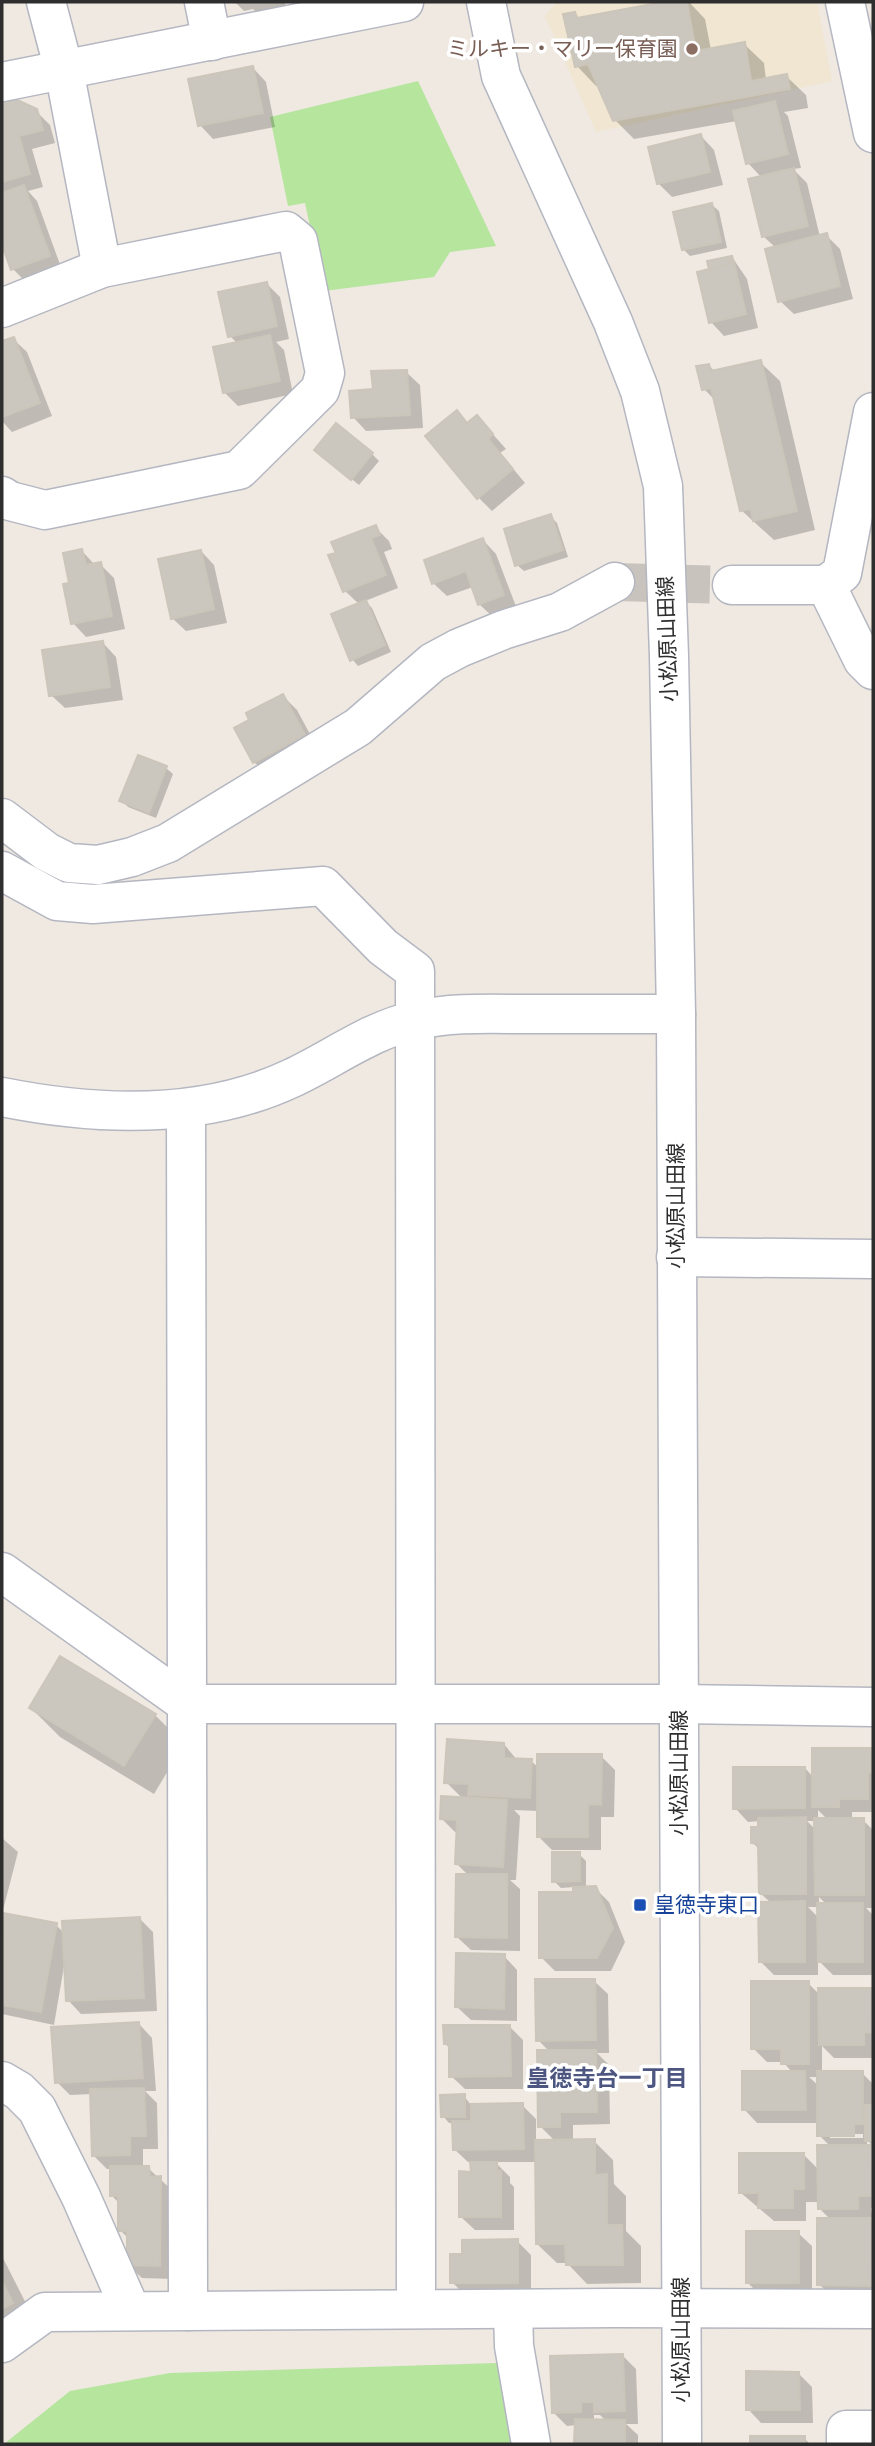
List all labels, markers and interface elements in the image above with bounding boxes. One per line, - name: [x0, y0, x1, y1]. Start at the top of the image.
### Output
- place label: ミルキー・マリー保育園: [447, 37, 678, 62]
- marker: ミルキー・マリー保育園: [684, 41, 700, 57]
- street label: 小松原山田線: [653, 576, 683, 702]
- street label: 小松原山田線: [664, 1143, 689, 1269]
- street label: 小松原山田線: [667, 1710, 692, 1836]
- place label: 皇徳寺東口: [654, 1893, 759, 1918]
- marker: 皇徳寺東口: [632, 1897, 648, 1913]
- district label: 皇徳寺台一丁目: [527, 2065, 688, 2093]
- street label: 小松原山田線: [669, 2277, 694, 2403]

